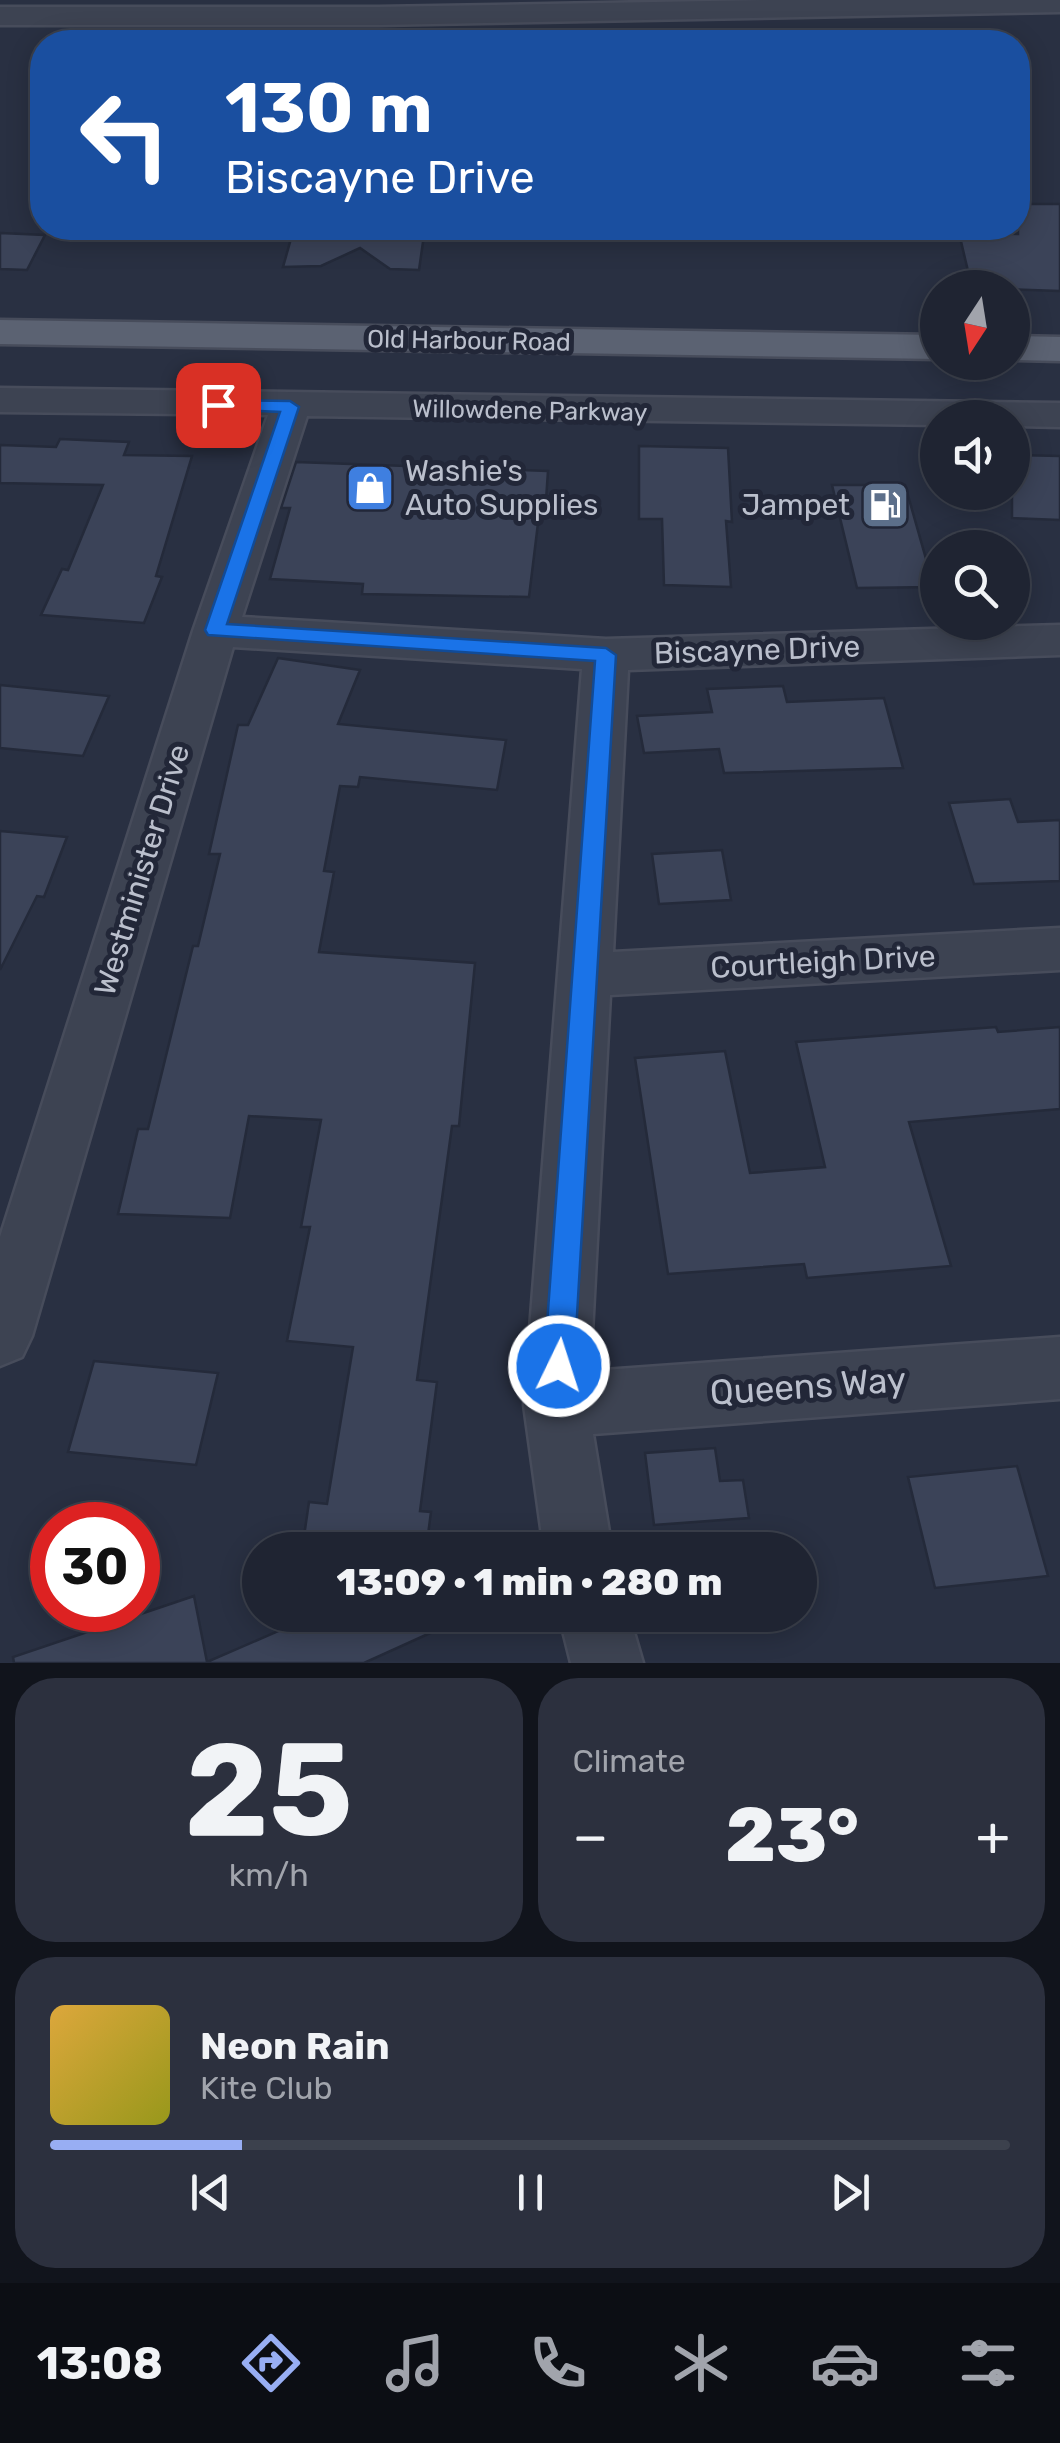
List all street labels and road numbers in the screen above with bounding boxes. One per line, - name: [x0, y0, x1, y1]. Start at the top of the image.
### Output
- street label: Old Harbour Road: [367, 324, 571, 357]
- street label: Willowdene Parkway: [412, 394, 648, 427]
- street label: Biscayne Drive: [653, 628, 861, 672]
- street label: Westminister Drive: [87, 740, 197, 1000]
- street label: Courtleigh Drive: [709, 938, 937, 986]
- street label: Queens Way: [709, 1358, 907, 1414]

